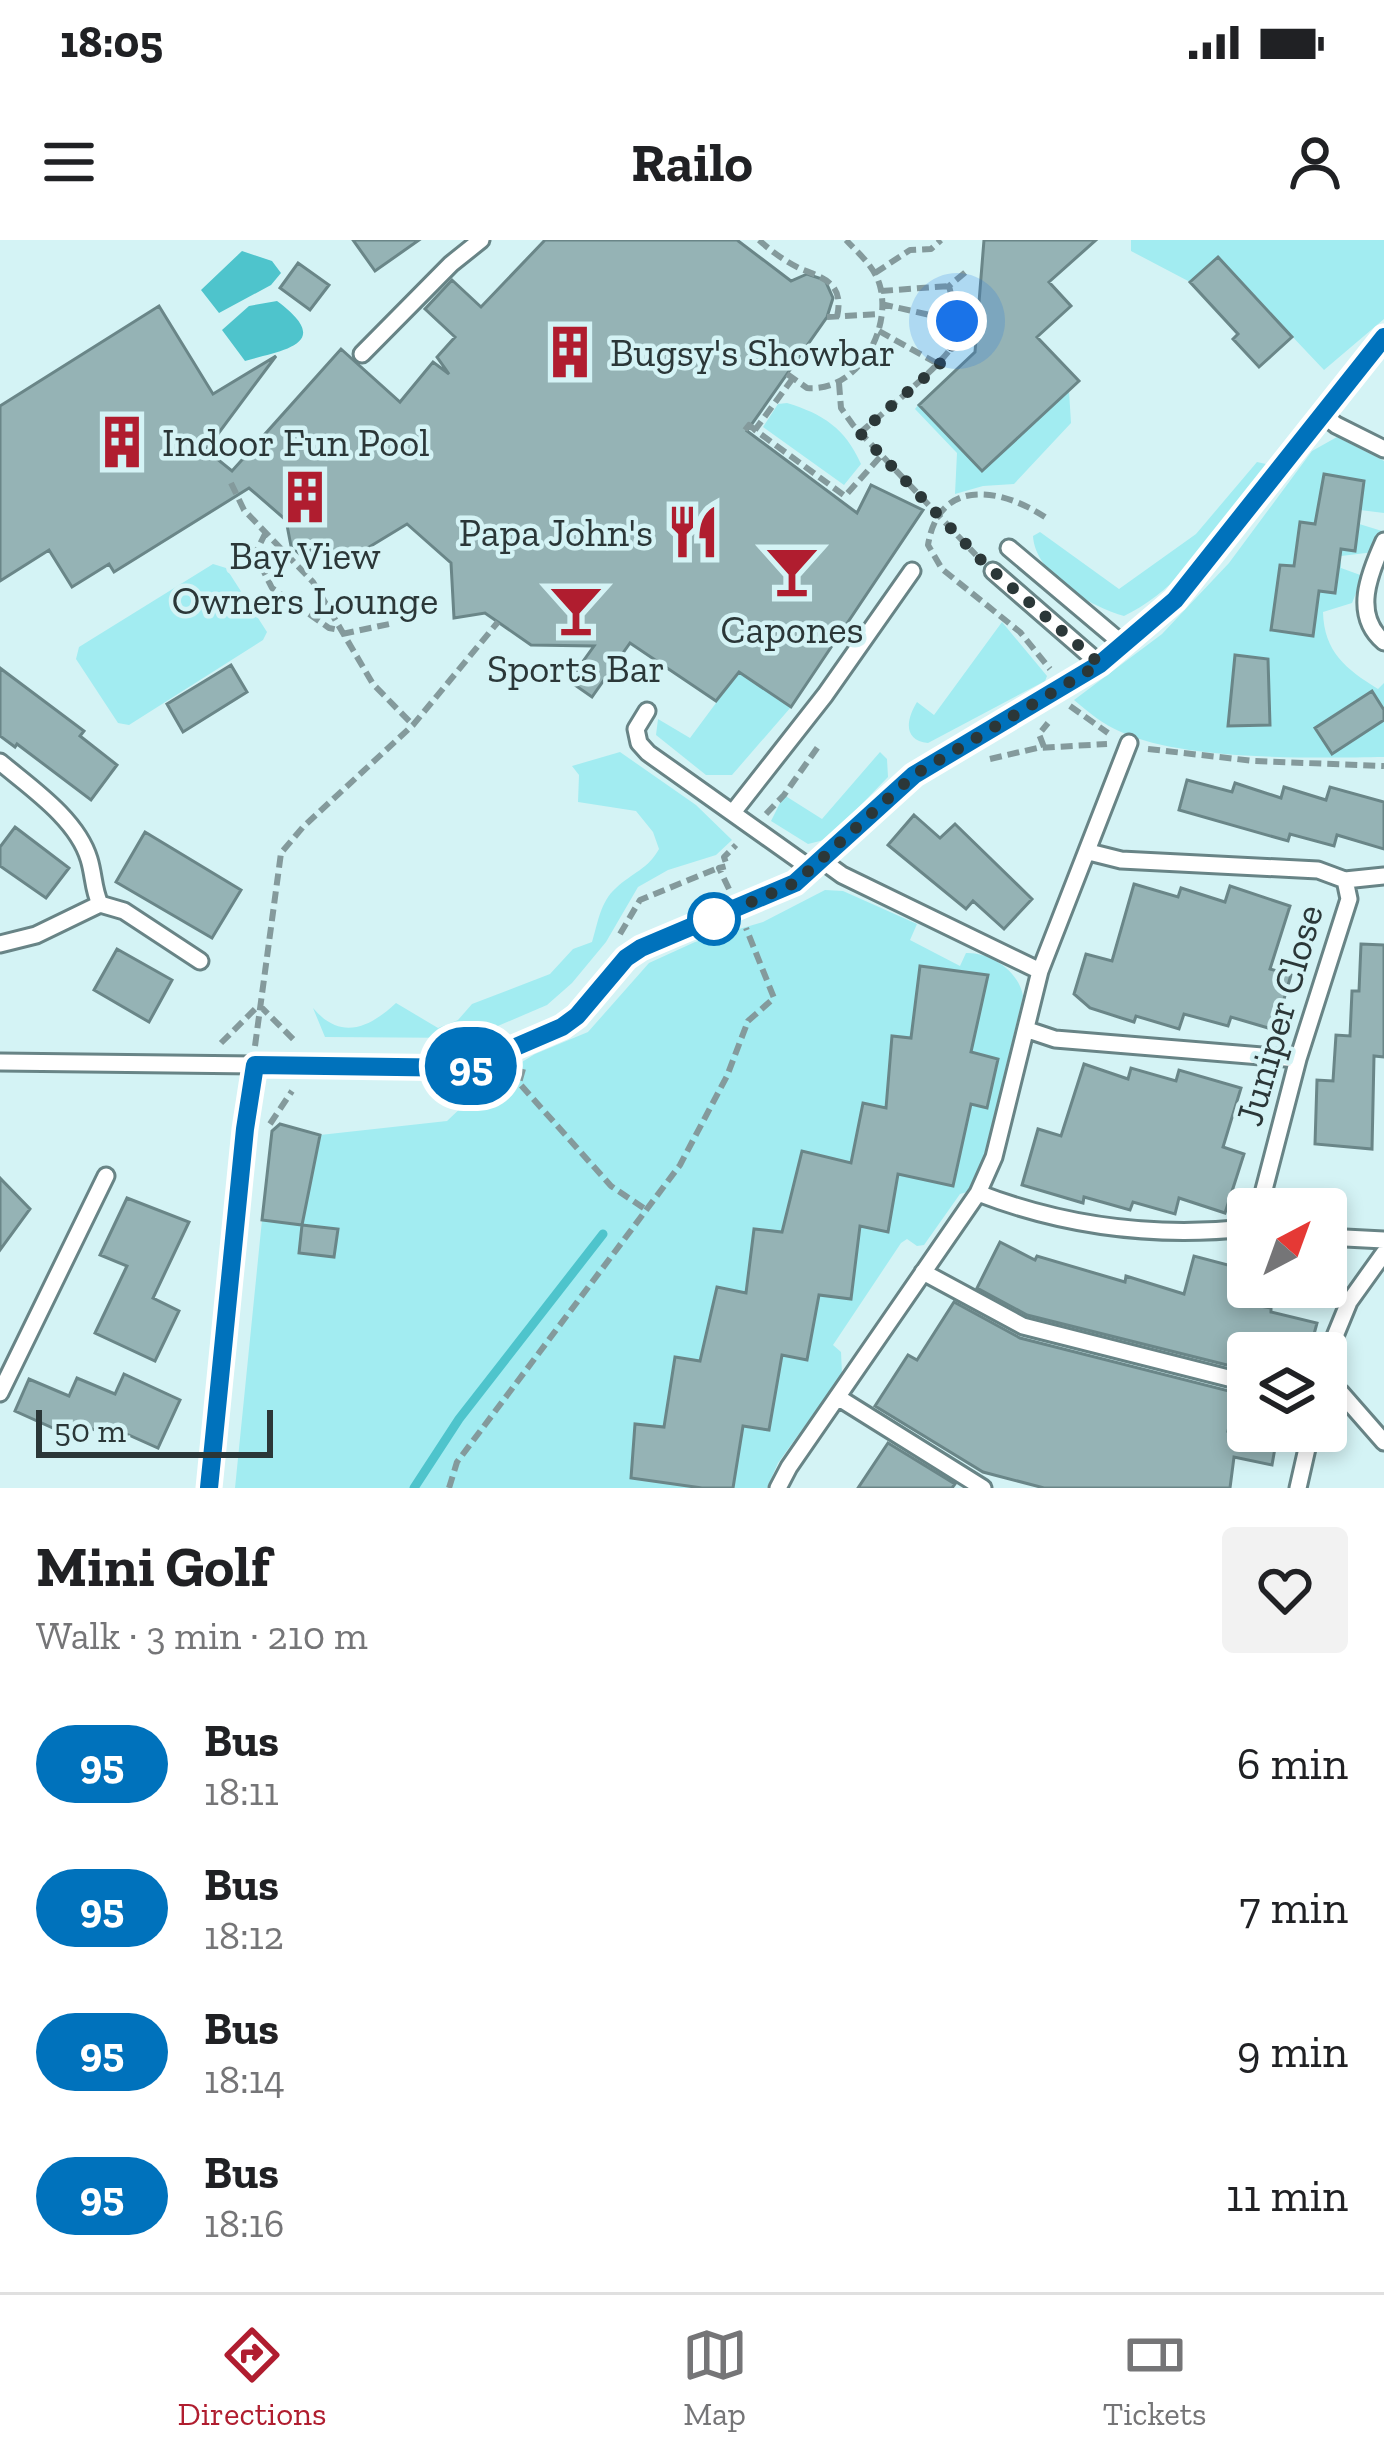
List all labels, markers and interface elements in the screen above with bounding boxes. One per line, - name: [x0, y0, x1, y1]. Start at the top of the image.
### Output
- text: 18:05: [60, 15, 163, 69]
- icon: menu: [36, 129, 102, 195]
- icon: person: [1282, 129, 1348, 195]
- text: Railo: [631, 130, 753, 195]
- your location: [927, 291, 987, 351]
- building icon: Bugsy's Showbar: [541, 323, 599, 381]
- place label: Bugsy's Showbar: [610, 329, 895, 376]
- building icon: Indoor Fun Pool: [93, 413, 151, 471]
- place label: Indoor Fun Pool: [162, 419, 430, 466]
- building icon: Bay View Owners Lounge: [276, 468, 334, 526]
- restaurant icon: Papa John's: [664, 503, 722, 561]
- place label: Papa John's: [459, 509, 653, 556]
- place label: Bay View Owners Lounge: [172, 532, 438, 624]
- bar icon: Capones: [763, 542, 821, 600]
- bar icon: Sports Bar: [547, 581, 605, 639]
- place label: Capones: [720, 606, 864, 653]
- place label: Sports Bar: [487, 645, 665, 692]
- unlabelled marker: [689, 894, 739, 944]
- street label: Juniper Close: [1225, 899, 1333, 1131]
- line badge: 95: [417, 1027, 525, 1105]
- text: 95: [449, 1040, 493, 1091]
- north arrow: [1227, 1188, 1347, 1308]
- map controls: [1227, 1188, 1347, 1452]
- button: layers: [1227, 1332, 1347, 1452]
- scale bar: [36, 1404, 273, 1457]
- text: 50 m: [54, 1411, 126, 1450]
- button: heart: [1222, 1527, 1348, 1653]
- text: Mini Golf: [36, 1532, 270, 1601]
- text: Walk · 3 min · 210 m: [36, 1612, 368, 1659]
- text: Bus: [204, 1714, 279, 1768]
- text: 6 min: [1237, 1737, 1348, 1791]
- text: 95: [80, 1738, 124, 1789]
- text: 18:11: [204, 1768, 279, 1815]
- text: Bus: [204, 1858, 279, 1912]
- text: 7 min: [1239, 1881, 1348, 1935]
- text: 95: [80, 1882, 124, 1933]
- text: 18:12: [204, 1912, 284, 1959]
- text: Bus: [204, 2002, 279, 2056]
- text: 9 min: [1237, 2025, 1348, 2079]
- text: 95: [80, 2026, 124, 2077]
- text: 18:14: [204, 2056, 285, 2103]
- text: Bus: [204, 2146, 279, 2200]
- text: 11 min: [1226, 2169, 1348, 2223]
- text: 95: [80, 2170, 124, 2221]
- text: 18:16: [204, 2200, 284, 2247]
- tab: Directions: [178, 2322, 326, 2433]
- tab: Map: [682, 2322, 748, 2433]
- tab: Tickets: [1103, 2322, 1206, 2433]

